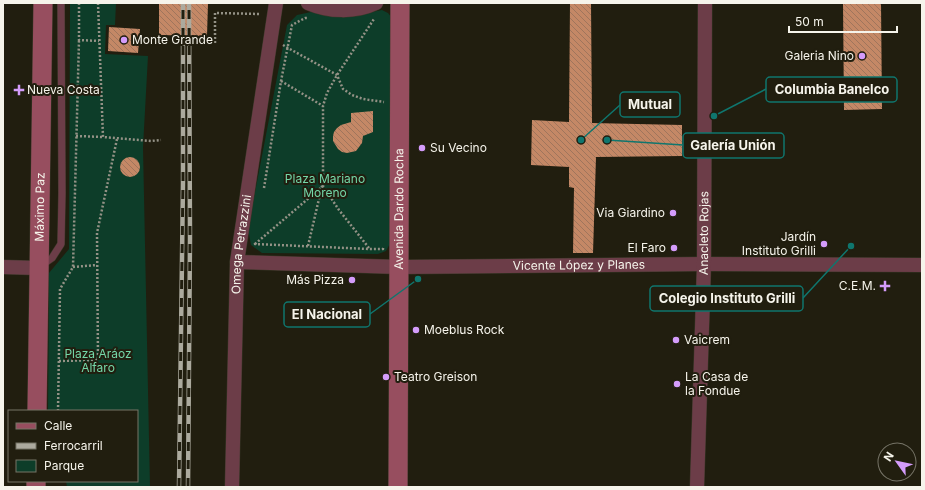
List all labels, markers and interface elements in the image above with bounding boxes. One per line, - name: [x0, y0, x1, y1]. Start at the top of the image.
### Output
- scale bar: [789, 8, 897, 34]
- text: 50 m: [795, 14, 824, 29]
- place label: Monte Grande: [132, 32, 213, 47]
- marker: Monte Grande: [119, 35, 129, 45]
- place label: Galeria Nino: [784, 48, 854, 63]
- marker: Galeria Nino: [857, 51, 867, 61]
- callout: Columbia Banelco: [766, 77, 897, 102]
- text: Columbia Banelco: [775, 81, 889, 97]
- place label: Nueva Costa: [27, 82, 100, 97]
- marker: Nueva Costa: [14, 85, 24, 95]
- callout: Mutual: [620, 92, 680, 117]
- text: Mutual: [628, 96, 672, 112]
- callout: Galería Unión: [683, 133, 784, 158]
- text: Galería Unión: [690, 137, 776, 153]
- place label: Su Vecino: [430, 140, 487, 155]
- marker: Su Vecino: [417, 143, 427, 153]
- street label: Avenida Dardo Rocha: [391, 148, 406, 270]
- park label: Plaza Mariano Moreno: [285, 171, 365, 200]
- street label: Máximo Paz: [31, 172, 48, 242]
- street label: Anacleto Rojas: [696, 191, 711, 275]
- street label: Omega Petrazzini: [228, 193, 254, 294]
- place label: Via Giardino: [596, 205, 665, 220]
- marker: Via Giardino: [668, 208, 678, 218]
- place label: Jardín Instituto Grilli: [742, 229, 816, 258]
- marker: Jardín Instituto Grilli: [819, 239, 829, 249]
- place label: El Faro: [627, 240, 666, 255]
- marker: El Faro: [669, 243, 679, 253]
- street label: Vicente López y Planes: [513, 257, 645, 273]
- place label: Más Pizza: [286, 272, 344, 287]
- marker: Más Pizza: [347, 275, 357, 285]
- place label: C.E.M.: [839, 278, 876, 293]
- marker: C.E.M.: [879, 280, 891, 292]
- callout: Colegio Instituto Grilli: [650, 286, 803, 311]
- text: Colegio Instituto Grilli: [659, 290, 795, 306]
- callout: El Nacional: [284, 302, 370, 327]
- text: El Nacional: [292, 306, 362, 322]
- place label: Moeblus Rock: [424, 322, 505, 337]
- marker: Moeblus Rock: [411, 325, 421, 335]
- place label: Vaicrem: [684, 332, 730, 347]
- marker: Vaicrem: [671, 335, 681, 345]
- park label: Plaza Aráoz Alfaro: [64, 346, 132, 375]
- place label: Teatro Greison: [394, 369, 477, 384]
- place label: La Casa de la Fondue: [685, 369, 748, 398]
- marker: Teatro Greison: [381, 372, 391, 382]
- marker: La Casa de la Fondue: [672, 379, 682, 389]
- legend: [8, 410, 138, 482]
- text: Calle: [44, 418, 72, 433]
- text: Ferrocarril: [44, 438, 103, 453]
- north arrow: [877, 442, 917, 482]
- text: N: [880, 449, 897, 464]
- text: Parque: [44, 458, 84, 473]

